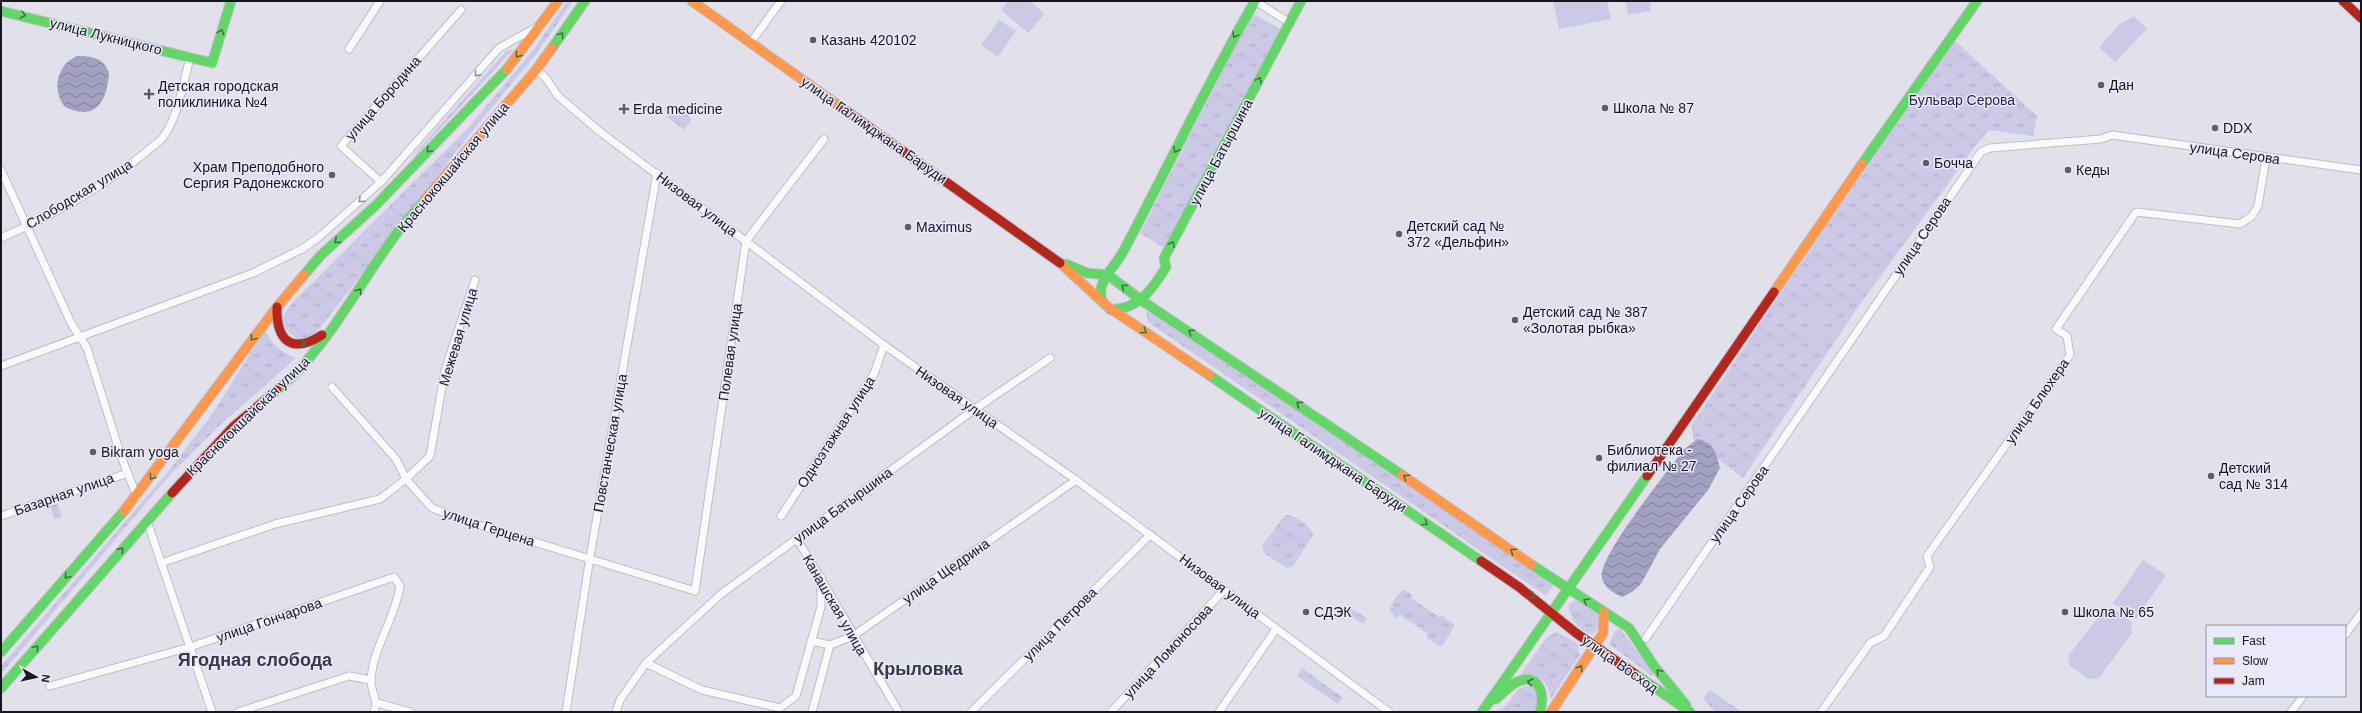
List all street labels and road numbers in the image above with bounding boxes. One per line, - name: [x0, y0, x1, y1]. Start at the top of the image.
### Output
- street label: улица Лукницкого: [48, 14, 164, 58]
- street label: улица Бородина: [342, 53, 424, 143]
- street label: улица Галимджана Баруди: [798, 73, 950, 187]
- street label: улица Батыршина: [1186, 96, 1256, 208]
- street label: Краснококшайская улица: [394, 99, 512, 235]
- street label: улица Серова: [2189, 139, 2281, 167]
- street label: Слободская улица: [23, 156, 135, 232]
- street label: Низовая улица: [653, 168, 741, 240]
- street label: улица Серова: [1890, 194, 1954, 278]
- street label: Межевая улица: [435, 286, 481, 388]
- street label: Полевая улица: [715, 302, 745, 402]
- street label: Краснококшайская улица: [183, 353, 313, 479]
- street label: улица Блюхера: [2002, 355, 2072, 447]
- street label: Низовая улица: [913, 363, 1001, 431]
- street label: Повстанческая улица: [590, 372, 630, 513]
- street label: Одноэтажная улица: [794, 373, 878, 491]
- street label: улица Галимджана Баруди: [1256, 405, 1410, 515]
- street label: улица Серова: [1706, 462, 1772, 546]
- street label: улица Батыршина: [791, 464, 896, 546]
- street label: Базарная улица: [12, 469, 116, 519]
- street label: улица Герцена: [441, 505, 537, 549]
- street label: улица Щедрина: [900, 535, 993, 607]
- street label: Низовая улица: [1176, 550, 1264, 622]
- street label: Канашская улица: [800, 552, 870, 658]
- street label: улица Петрова: [1020, 584, 1100, 664]
- street label: улица Гончарова: [214, 594, 324, 646]
- street label: улица Ломоносова: [1120, 601, 1216, 701]
- street label: улица Восход: [1579, 632, 1661, 696]

